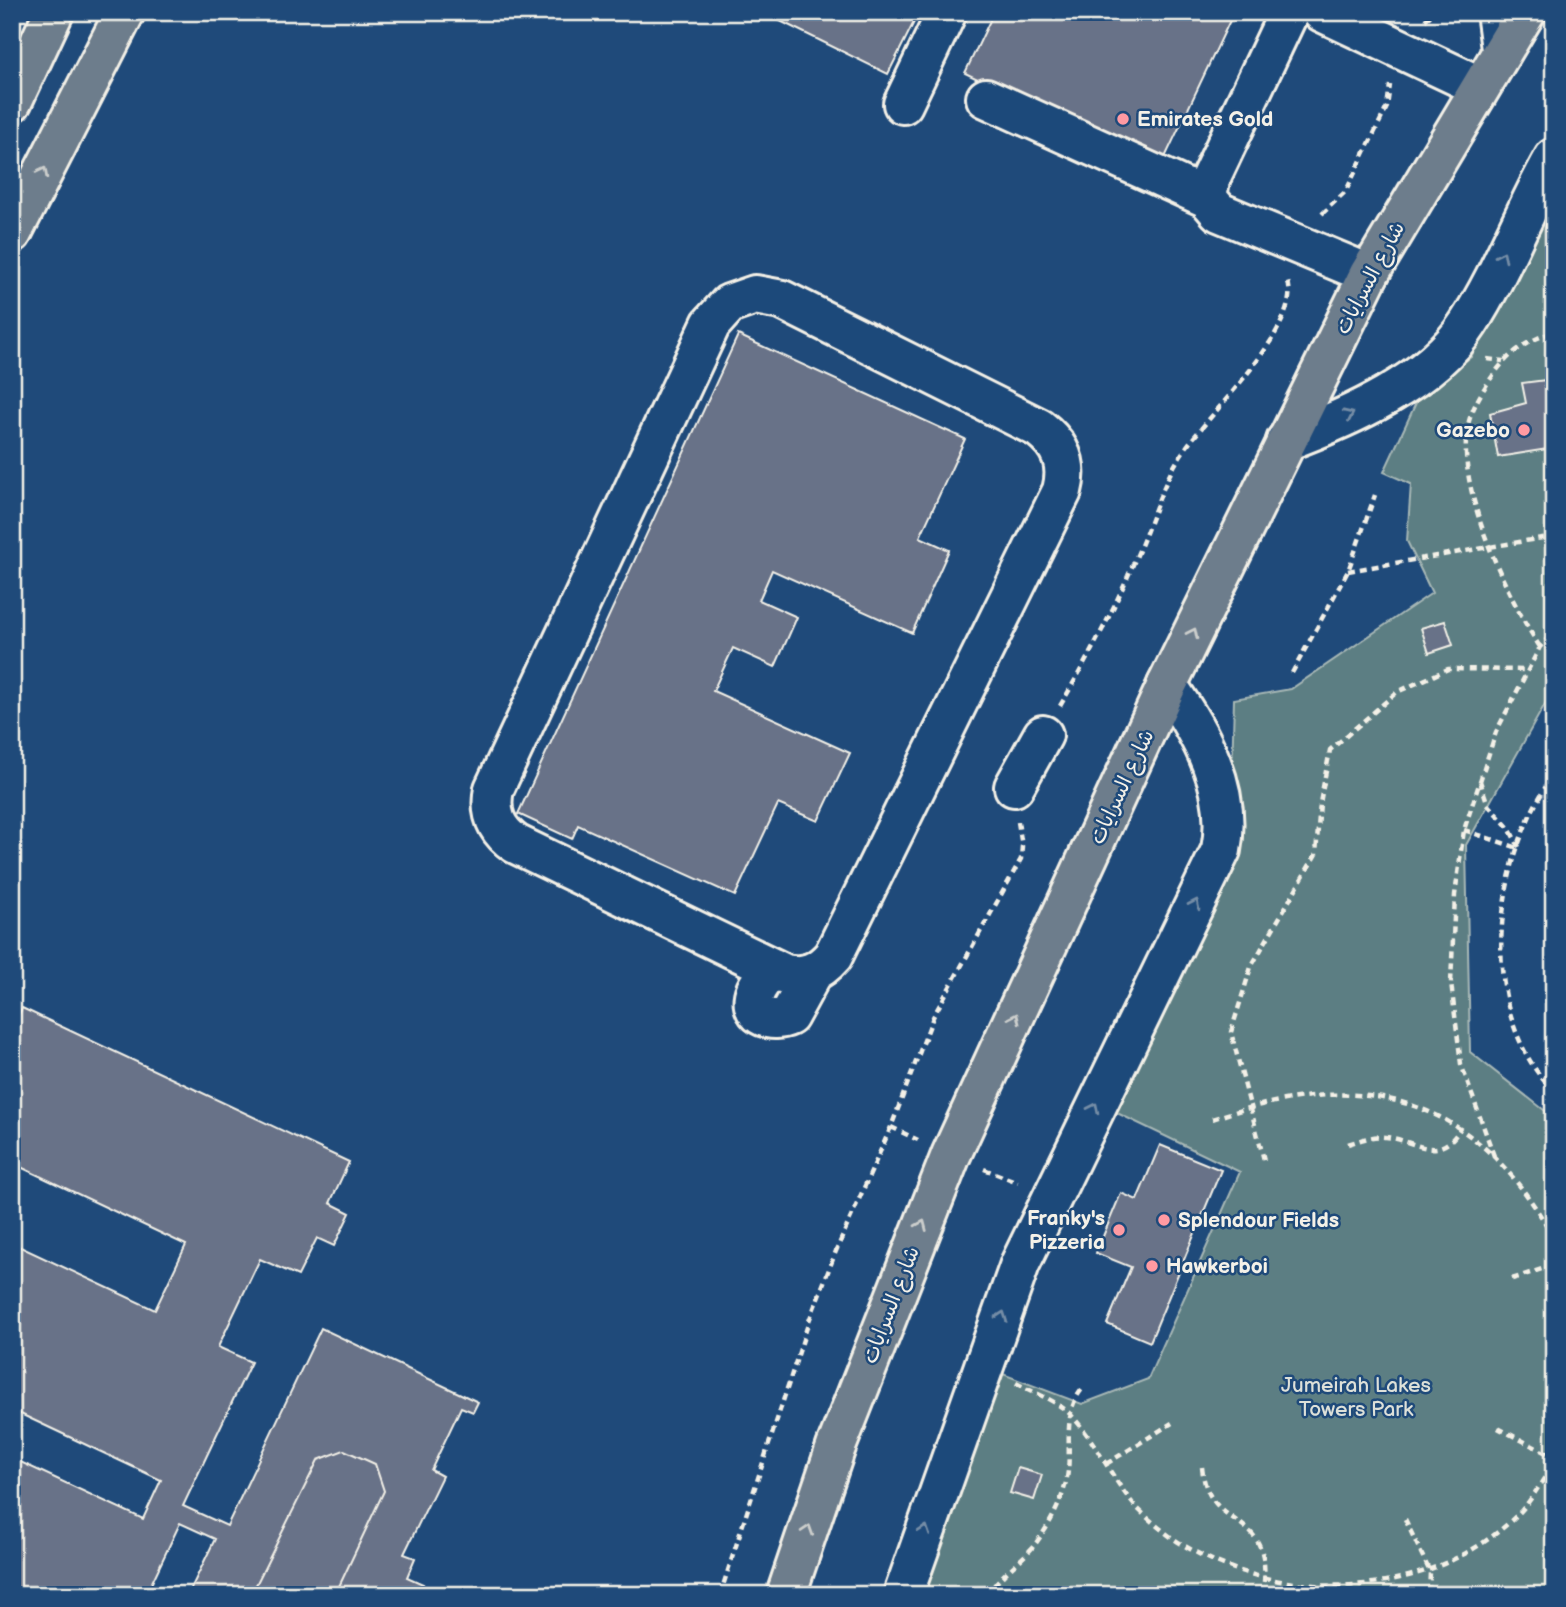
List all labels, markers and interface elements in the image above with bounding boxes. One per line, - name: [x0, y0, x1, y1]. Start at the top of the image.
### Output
- place label: Emirates Gold: [1137, 107, 1273, 132]
- marker: Emirates Gold: [1115, 111, 1131, 127]
- one-way arrow: [35, 167, 49, 179]
- street label: شارع السرايات: [1330, 218, 1412, 339]
- one-way arrow: [1494, 251, 1508, 263]
- one-way arrow: [1342, 410, 1354, 424]
- place label: Gazebo: [1436, 418, 1510, 443]
- marker: Gazebo: [1516, 422, 1532, 438]
- one-way arrow: [1184, 628, 1198, 640]
- street label: شارع السرايات: [1085, 726, 1161, 849]
- one-way arrow: [1187, 899, 1201, 911]
- one-way arrow: [1006, 1013, 1020, 1025]
- one-way arrow: [1086, 1103, 1100, 1115]
- place label: Franky's Pizzeria: [1027, 1206, 1105, 1255]
- place label: Splendour Fields: [1178, 1208, 1339, 1233]
- marker: Splendour Fields: [1156, 1212, 1172, 1228]
- one-way arrow: [914, 1220, 928, 1232]
- marker: Franky's Pizzeria: [1111, 1222, 1127, 1238]
- street label: شارع السرايات: [857, 1243, 927, 1368]
- place label: Hawkerboi: [1166, 1254, 1268, 1279]
- marker: Hawkerboi: [1144, 1258, 1160, 1274]
- one-way arrow: [994, 1310, 1008, 1322]
- park label: Jumeirah Lakes Towers Park: [1281, 1373, 1431, 1422]
- one-way arrow: [800, 1524, 814, 1537]
- one-way arrow: [917, 1524, 931, 1537]

